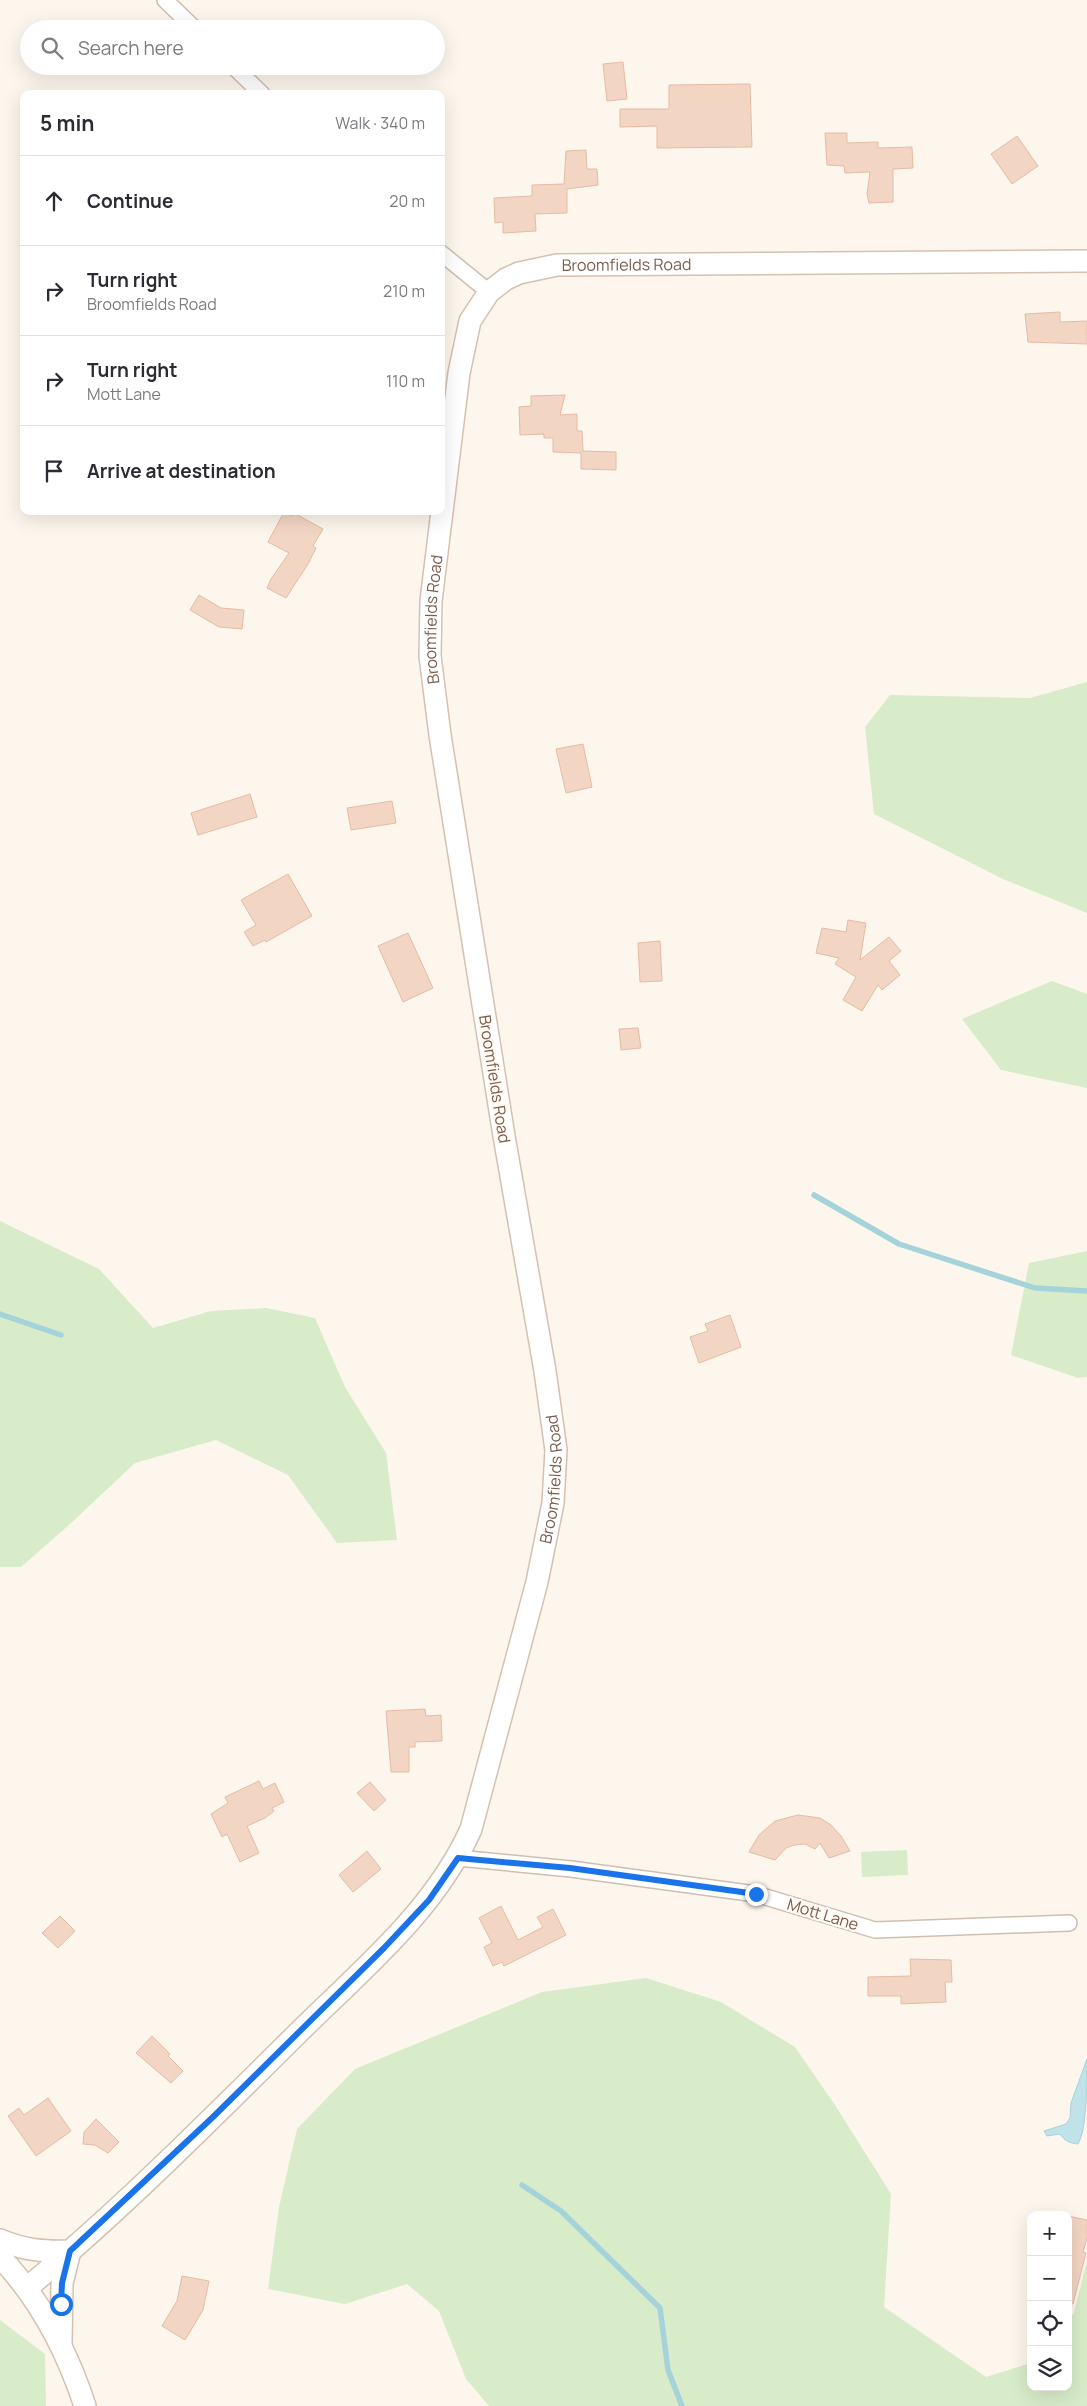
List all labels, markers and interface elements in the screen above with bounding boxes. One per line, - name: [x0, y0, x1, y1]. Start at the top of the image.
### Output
- search box: [20, 20, 445, 75]
- icon: search: [38, 34, 66, 62]
- text: Search here: [78, 35, 184, 61]
- text: 5 min: [40, 109, 94, 137]
- text: Walk · 340 m: [335, 112, 425, 134]
- icon: ahead: [40, 187, 68, 215]
- text: Continue: [87, 188, 173, 214]
- text: 20 m: [389, 190, 425, 212]
- street label: Broomfields Road: [562, 253, 691, 276]
- text: Turn right: [87, 267, 177, 293]
- icon: right: [40, 277, 68, 305]
- text: 210 m: [383, 280, 425, 302]
- text: Broomfields Road: [87, 293, 217, 315]
- text: Turn right: [87, 357, 177, 383]
- icon: right: [40, 367, 68, 395]
- text: 110 m: [386, 370, 425, 392]
- text: Mott Lane: [87, 383, 161, 405]
- icon: arrive: [40, 457, 68, 485]
- text: Arrive at destination: [87, 458, 276, 484]
- street label: Broomfields Road: [419, 554, 448, 685]
- street label: Broomfields Road: [474, 1013, 516, 1145]
- street label: Broomfields Road: [534, 1413, 567, 1546]
- route end: [745, 1883, 768, 1906]
- street label: Mott Lane: [784, 1893, 862, 1935]
- map controls: [1027, 2211, 1072, 2391]
- button: +: [1027, 2211, 1072, 2256]
- button: −: [1027, 2256, 1072, 2301]
- route start: [50, 2293, 73, 2316]
- button: locate: [1027, 2301, 1072, 2346]
- button: layers: [1027, 2346, 1072, 2391]

